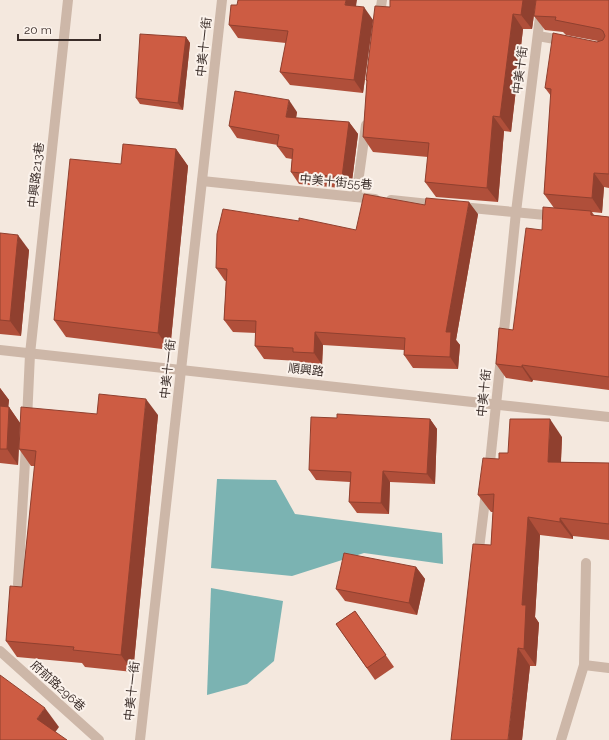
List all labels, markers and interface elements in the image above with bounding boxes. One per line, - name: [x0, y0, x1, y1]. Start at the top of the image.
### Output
- scale bar: [18, 16, 100, 42]
- street label: 中美十一街: [194, 16, 214, 78]
- text: 20 m: [24, 23, 52, 37]
- street label: 中美十街: [510, 45, 530, 95]
- street label: 中興路213巷: [26, 142, 46, 208]
- street label: 中美十街55巷: [299, 172, 373, 192]
- street label: 中美十一街: [158, 338, 178, 400]
- street label: 順興路: [287, 361, 325, 379]
- street label: 中美十街: [475, 368, 493, 418]
- street label: 府前路296巷: [28, 658, 88, 714]
- street label: 中美十一街: [122, 660, 142, 722]

